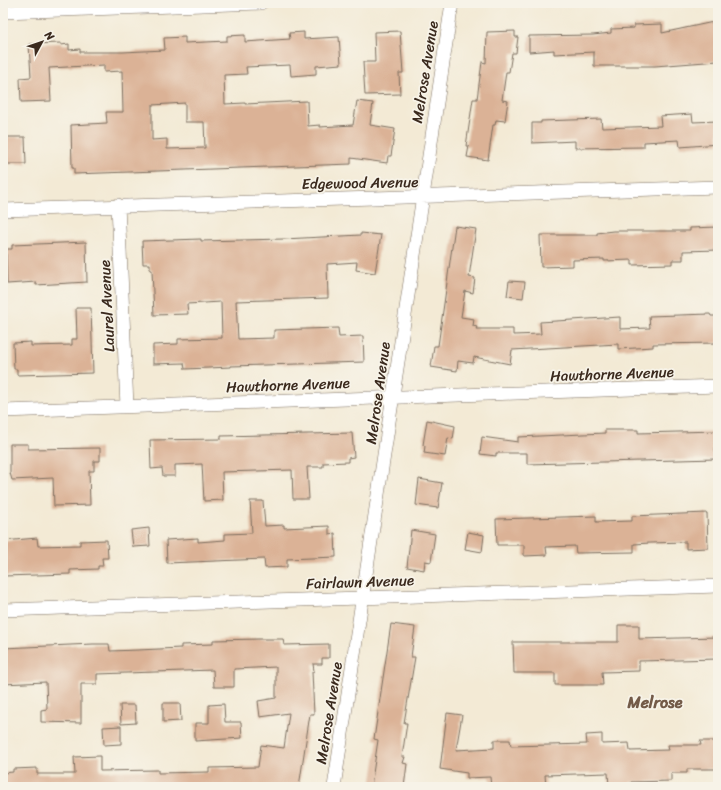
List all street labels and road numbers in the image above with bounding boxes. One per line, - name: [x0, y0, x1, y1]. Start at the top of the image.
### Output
- street label: Melrose Avenue: [404, 19, 446, 125]
- street label: Edgewood Avenue: [301, 169, 419, 197]
- street label: Laurel Avenue: [92, 259, 122, 353]
- street label: Melrose Avenue: [358, 340, 398, 446]
- street label: Hawthorne Avenue: [550, 359, 674, 389]
- street label: Hawthorne Avenue: [226, 370, 350, 400]
- street label: Fairlawn Avenue: [306, 567, 414, 597]
- street label: Melrose Avenue: [308, 660, 350, 766]

